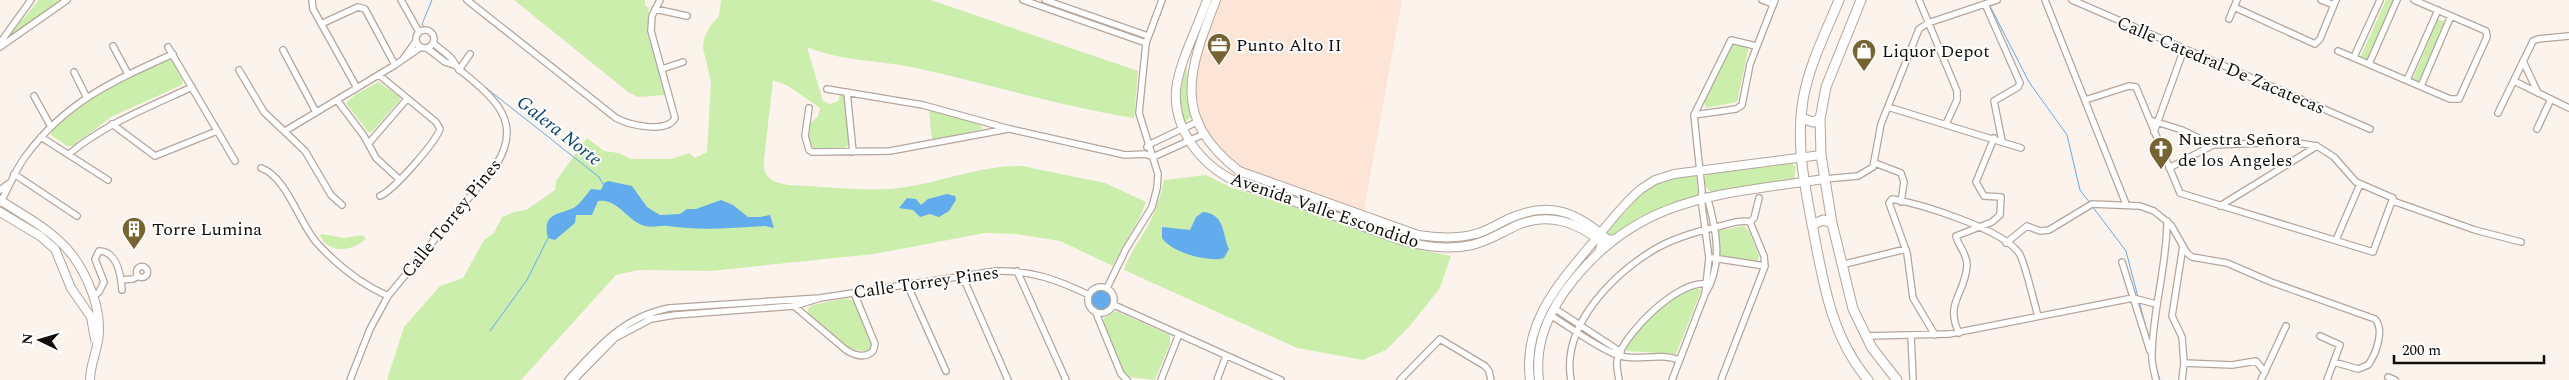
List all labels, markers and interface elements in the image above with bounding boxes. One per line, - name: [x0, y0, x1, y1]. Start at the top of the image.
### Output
- street label: Calle Catedral De Zacatecas: [2113, 9, 2329, 122]
- office icon: Punto Alto II: [1206, 32, 1232, 66]
- place label: Punto Alto II: [1236, 32, 1342, 59]
- shop icon: Liquor Depot: [1851, 38, 1877, 72]
- place label: Liquor Depot: [1882, 38, 1990, 65]
- water label: Galera Norte: [510, 89, 608, 174]
- place label: Nuestra Señora de los Angeles: [2178, 126, 2301, 174]
- church icon: Nuestra Señora de los Angeles: [2148, 136, 2174, 170]
- street label: Calle Torrey Pines: [395, 153, 508, 284]
- street label: Avenida Valle Escondido: [1227, 165, 1423, 256]
- building icon: Torre Lumina: [121, 216, 147, 250]
- place label: Torre Lumina: [152, 216, 262, 243]
- street label: Calle Torrey Pines: [852, 259, 1001, 306]
- north arrow: [15, 315, 65, 365]
- text: N: [17, 332, 39, 346]
- scale bar: [2394, 332, 2544, 364]
- text: 200 m: [2402, 339, 2441, 362]

